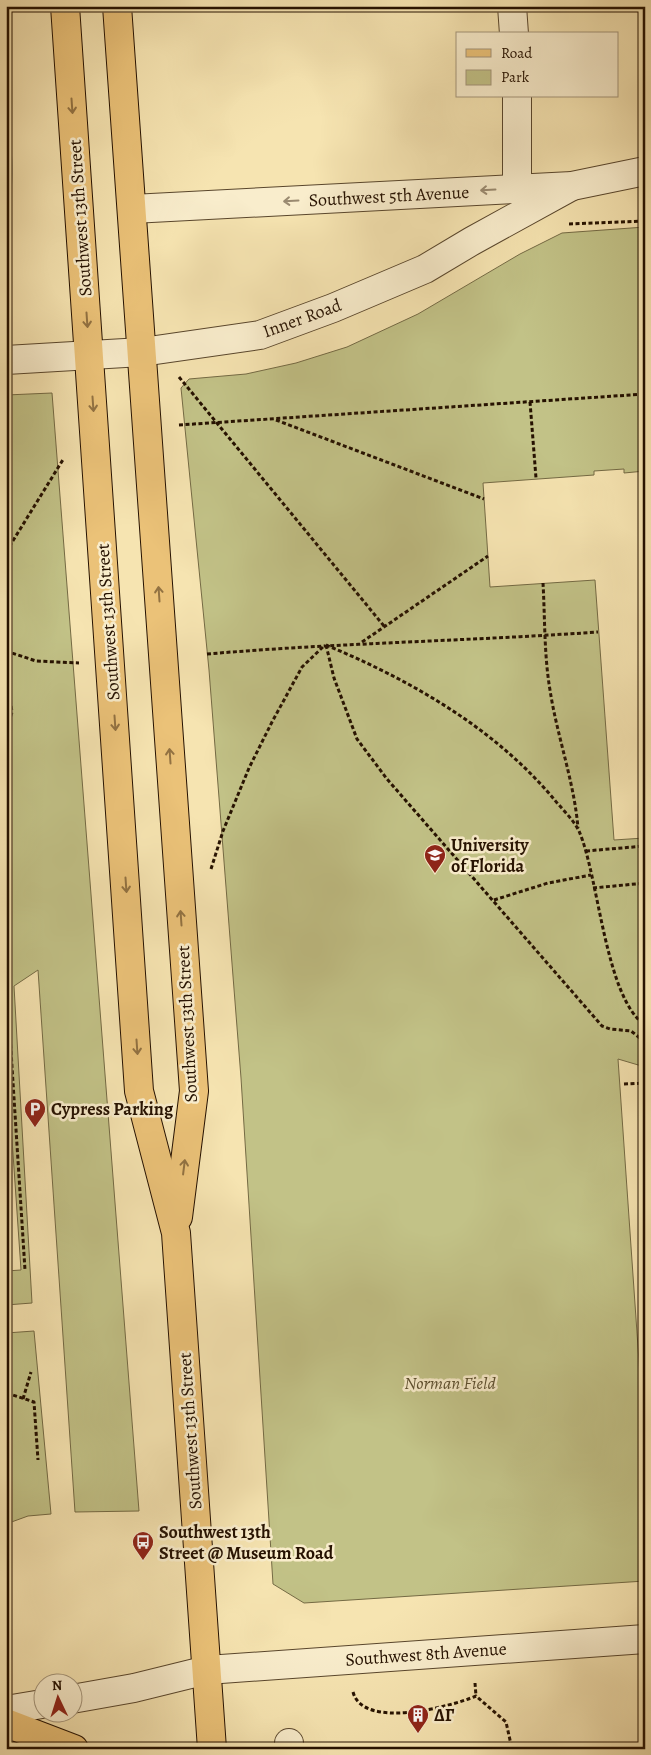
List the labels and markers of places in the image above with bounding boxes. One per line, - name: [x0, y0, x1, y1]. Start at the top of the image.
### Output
- place label: University of Florida: [451, 833, 529, 878]
- school or university icon: University of Florida: [423, 843, 447, 874]
- parking icon: Cypress Parking: [23, 1097, 47, 1128]
- place label: Cypress Parking: [51, 1097, 174, 1121]
- place label: Southwest 13th Street @ Museum Road: [159, 1520, 334, 1565]
- bus stop icon: Southwest 13th Street @ Museum Road: [131, 1530, 155, 1561]
- building icon: ΔΓ: [406, 1703, 430, 1734]
- place label: ΔΓ: [434, 1703, 455, 1727]

